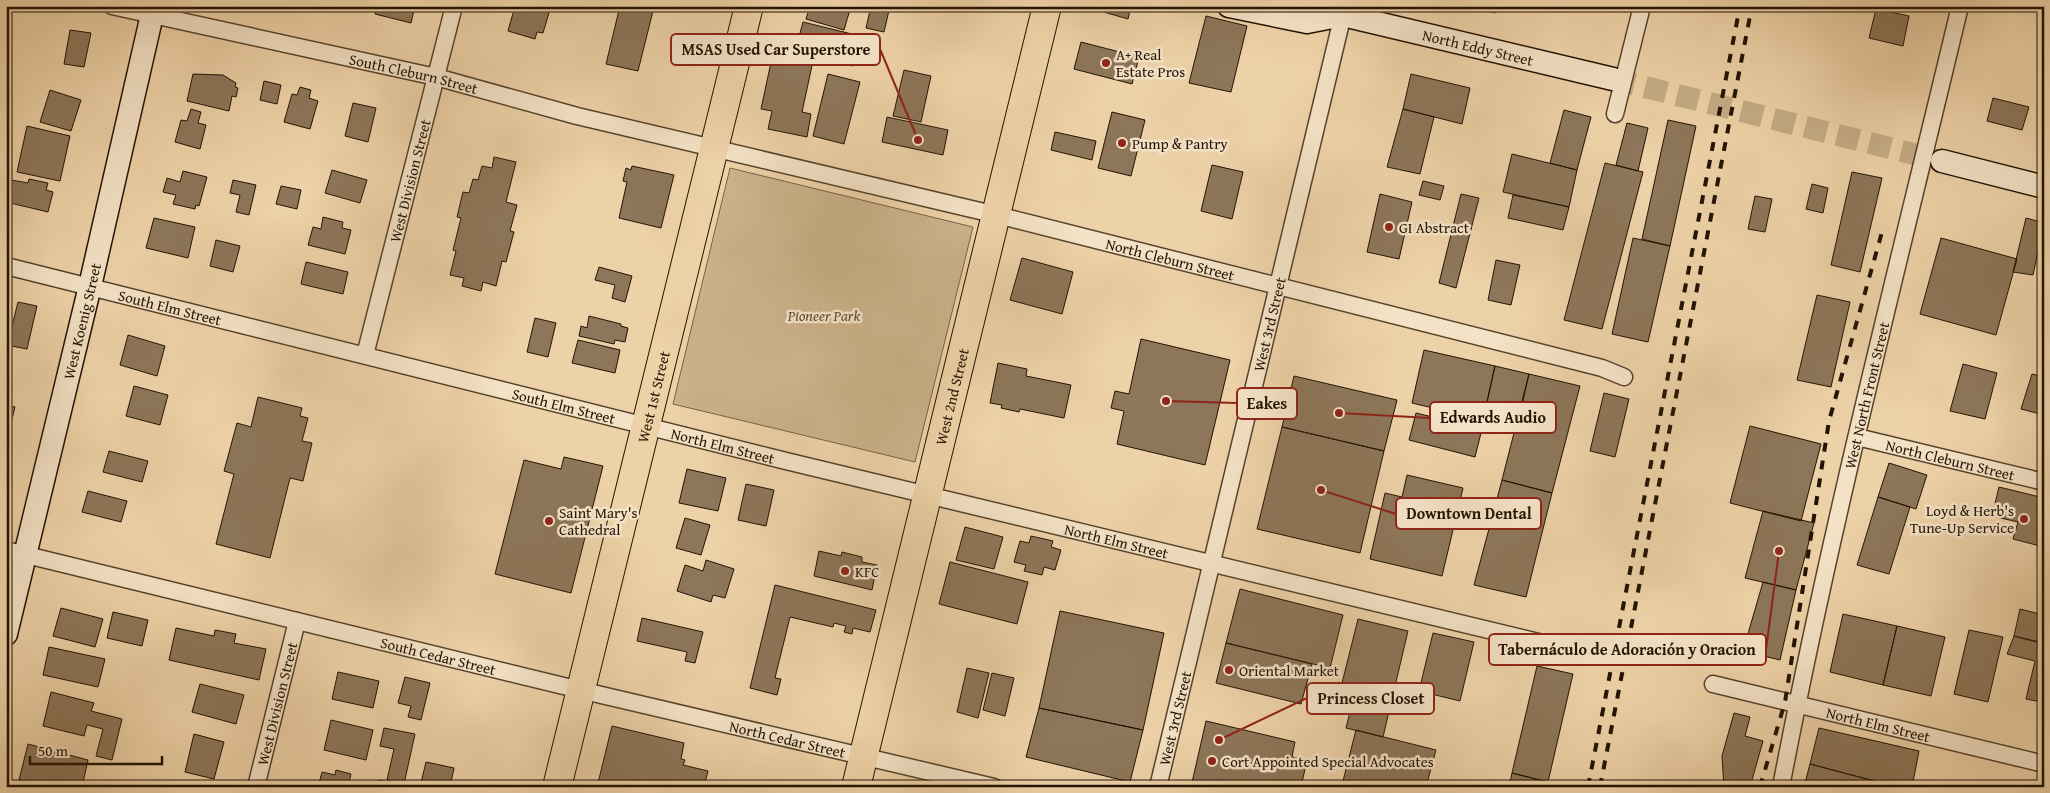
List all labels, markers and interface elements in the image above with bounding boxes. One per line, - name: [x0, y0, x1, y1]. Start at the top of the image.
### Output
- street label: North Eddy Street: [1421, 24, 1536, 70]
- callout: MSAS Used Car Superstore: [671, 34, 880, 65]
- text: MSAS Used Car Superstore: [682, 37, 871, 61]
- place label: A+ Real Estate Pros: [1116, 44, 1185, 82]
- street label: South Cleburn Street: [347, 48, 481, 99]
- marker: A+ Real Estate Pros: [1100, 57, 1112, 69]
- street label: West Division Street: [384, 116, 435, 244]
- place label: Pump & Pantry: [1132, 133, 1228, 154]
- marker: Pump & Pantry: [1116, 137, 1128, 149]
- place label: GI Abstract: [1399, 217, 1470, 238]
- marker: GI Abstract: [1383, 221, 1395, 233]
- street label: North Cleburn Street: [1104, 232, 1237, 285]
- street label: West Koenig Street: [57, 260, 106, 381]
- street label: West 3rd Street: [1247, 274, 1290, 373]
- street label: South Elm Street: [116, 284, 224, 330]
- park label: Pioneer Park: [787, 305, 860, 326]
- street label: West North Front Street: [1839, 319, 1894, 471]
- street label: West 2nd Street: [930, 345, 974, 447]
- street label: West 1st Street: [632, 348, 675, 445]
- street label: South Elm Street: [510, 382, 618, 429]
- callout: Eakes: [1237, 388, 1297, 419]
- text: Eakes: [1247, 391, 1287, 415]
- callout: Edwards Audio: [1430, 402, 1556, 433]
- text: Edwards Audio: [1440, 405, 1547, 429]
- street label: North Elm Street: [669, 422, 778, 468]
- street label: North Cleburn Street: [1884, 434, 2018, 485]
- callout: Downtown Dental: [1396, 498, 1541, 529]
- place label: Loyd & Herb's Tune-Up Service: [1910, 500, 2014, 538]
- text: Downtown Dental: [1406, 501, 1532, 525]
- place label: Saint Mary's Cathedral: [559, 502, 638, 540]
- marker: Loyd & Herb's Tune-Up Service: [2018, 513, 2030, 525]
- marker: Saint Mary's Cathedral: [543, 515, 555, 527]
- street label: North Elm Street: [1063, 518, 1171, 563]
- place label: KFC: [855, 561, 879, 582]
- marker: KFC: [839, 565, 851, 577]
- street label: South Cedar Street: [379, 631, 499, 680]
- callout: Tabernáculo de Adoración y Oracion: [1489, 634, 1766, 665]
- text: Tabernáculo de Adoración y Oracion: [1498, 637, 1756, 661]
- street label: West Division Street: [251, 639, 302, 767]
- place label: Oriental Market: [1239, 660, 1340, 681]
- marker: Oriental Market: [1223, 664, 1235, 676]
- street label: West 3rd Street: [1153, 668, 1196, 767]
- callout: Princess Closet: [1307, 683, 1434, 714]
- text: Princess Closet: [1318, 686, 1424, 710]
- street label: North Elm Street: [1824, 701, 1933, 747]
- street label: North Cedar Street: [727, 715, 848, 763]
- scale bar: [30, 733, 162, 765]
- text: 50 m: [38, 740, 69, 761]
- place label: Cort Appointed Special Advocates: [1222, 751, 1434, 772]
- marker: Cort Appointed Special Advocates: [1206, 755, 1218, 767]

